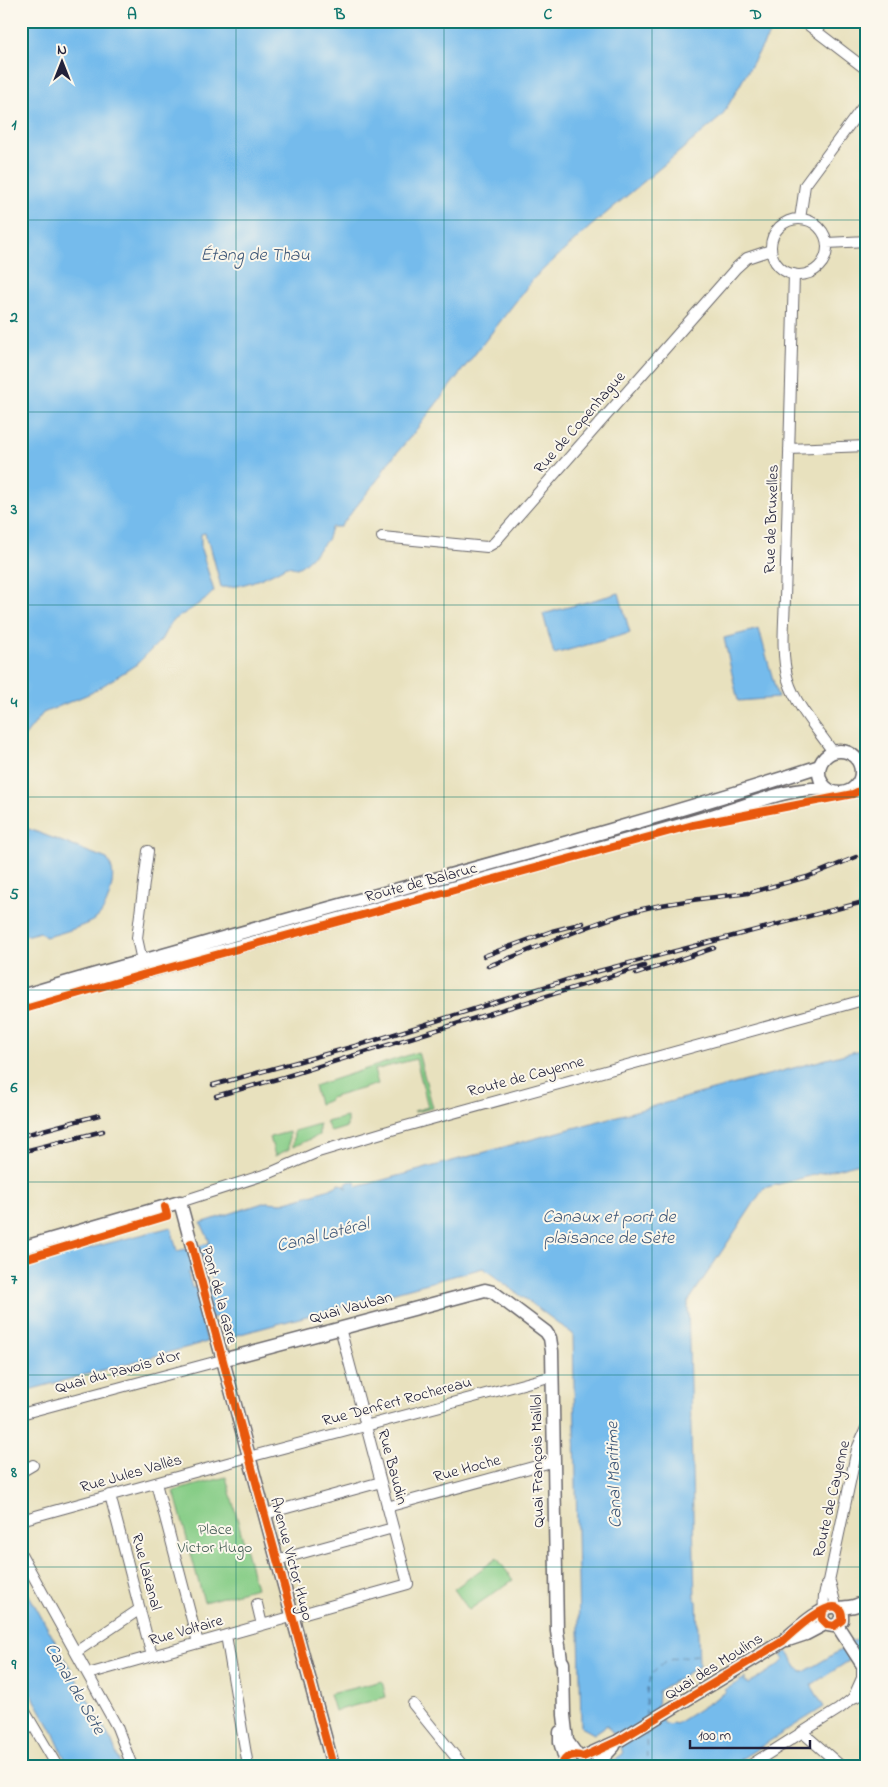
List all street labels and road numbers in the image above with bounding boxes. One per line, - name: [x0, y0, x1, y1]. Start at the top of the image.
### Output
- street label: Rue de Copenhague: [528, 365, 632, 480]
- street label: Rue de Bruxelles: [758, 464, 786, 574]
- street label: Route de Balaruc: [362, 856, 480, 909]
- street label: Route de Cayenne: [465, 1050, 588, 1104]
- street label: Pont de la Gare: [194, 1244, 244, 1347]
- street label: Quai Vauban: [307, 1285, 395, 1331]
- street label: Quai du Pavois d'Or: [52, 1344, 184, 1400]
- street label: Rue Denfert Rochereau: [320, 1371, 474, 1433]
- street label: Quai François Maillol: [525, 1394, 551, 1528]
- street label: Rue Baudin: [370, 1427, 414, 1508]
- street label: Route de Cayenne: [807, 1437, 857, 1560]
- street label: Rue Jules Vallès: [77, 1448, 185, 1500]
- street label: Rue Hoche: [431, 1448, 504, 1489]
- street label: Avenue Victor Hugo: [263, 1495, 319, 1623]
- street label: Rue Lakanal: [124, 1531, 168, 1613]
- street label: Rue Voltaire: [146, 1609, 227, 1653]
- street label: Quai des Moulins: [660, 1627, 768, 1707]

